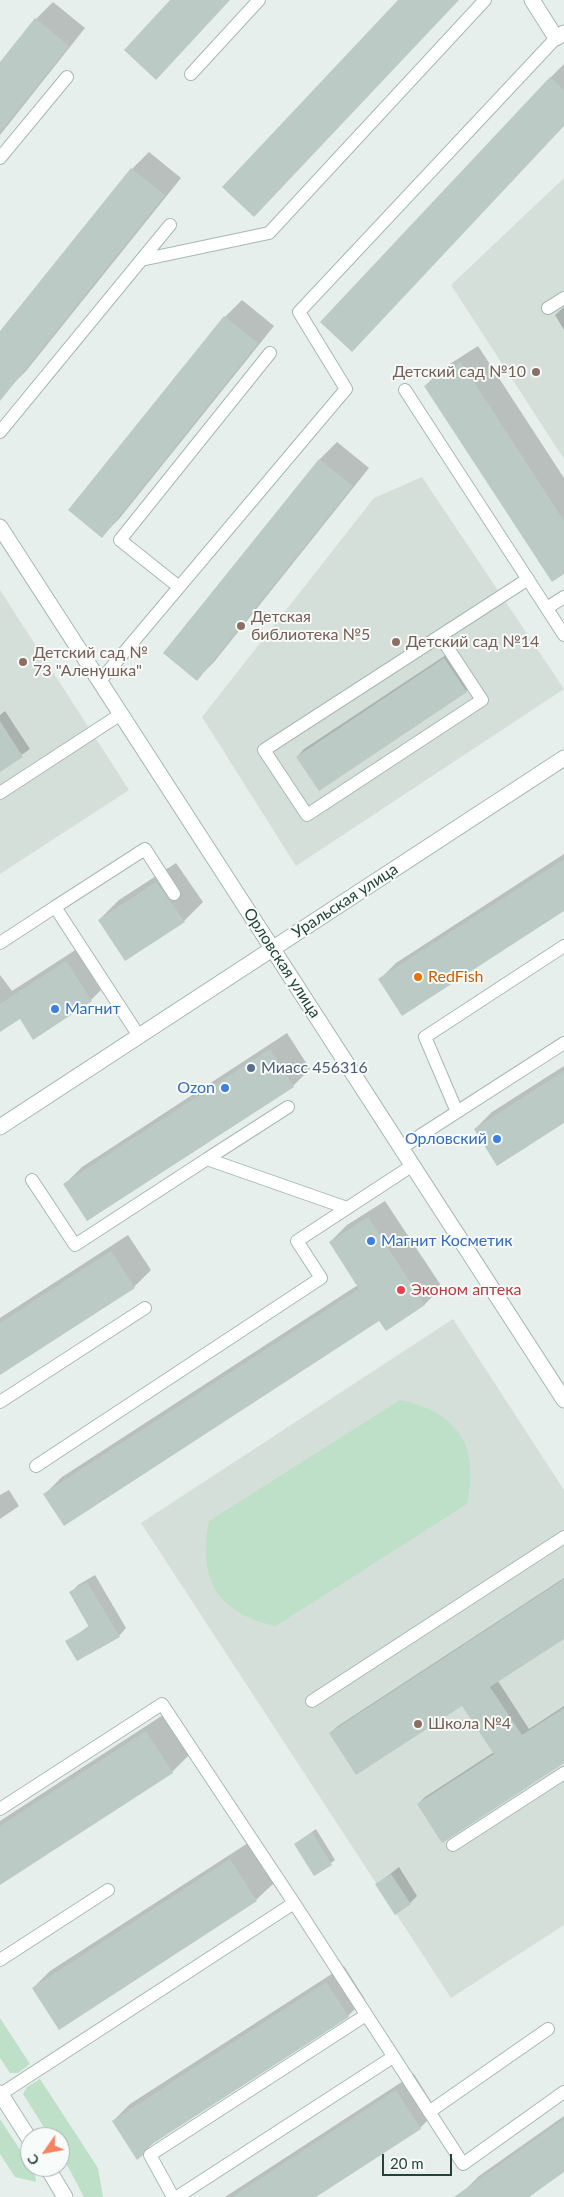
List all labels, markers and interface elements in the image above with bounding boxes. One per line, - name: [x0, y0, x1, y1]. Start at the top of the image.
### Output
- place label: Детский сад №10: [393, 362, 526, 382]
- marker: Детский сад №10: [530, 366, 542, 378]
- place label: Детская библиотека №5: [251, 607, 370, 645]
- marker: Детская библиотека №5: [235, 620, 247, 632]
- place label: Детский сад №14: [406, 632, 539, 652]
- marker: Детский сад №14: [390, 636, 402, 648]
- place label: Детский сад № 73 "Аленушка": [33, 643, 148, 681]
- marker: Детский сад № 73 "Аленушка": [17, 656, 29, 668]
- street label: Уральская улица: [288, 860, 402, 942]
- street label: Орловская улица: [239, 904, 325, 1022]
- place label: RedFish: [428, 967, 484, 987]
- marker: RedFish: [412, 971, 424, 983]
- place label: Магнит: [65, 999, 120, 1019]
- marker: Магнит: [49, 1003, 61, 1015]
- place label: Миасс 456316: [261, 1058, 368, 1078]
- marker: Миасс 456316: [245, 1062, 257, 1074]
- place label: Ozon: [177, 1078, 215, 1098]
- marker: Ozon: [219, 1082, 231, 1094]
- place label: Орловский: [405, 1129, 487, 1149]
- marker: Орловский: [491, 1133, 503, 1145]
- place label: Магнит Косметик: [381, 1231, 513, 1251]
- marker: Магнит Косметик: [365, 1235, 377, 1247]
- place label: Эконом аптека: [411, 1280, 522, 1300]
- marker: Эконом аптека: [395, 1284, 407, 1296]
- place label: Школа №4: [428, 1714, 511, 1734]
- marker: Школа №4: [412, 1718, 424, 1730]
- north arrow: [20, 2127, 70, 2177]
- scale bar: [384, 2144, 454, 2176]
- text: С: [23, 2151, 42, 2168]
- text: 20 m: [390, 2154, 424, 2172]

